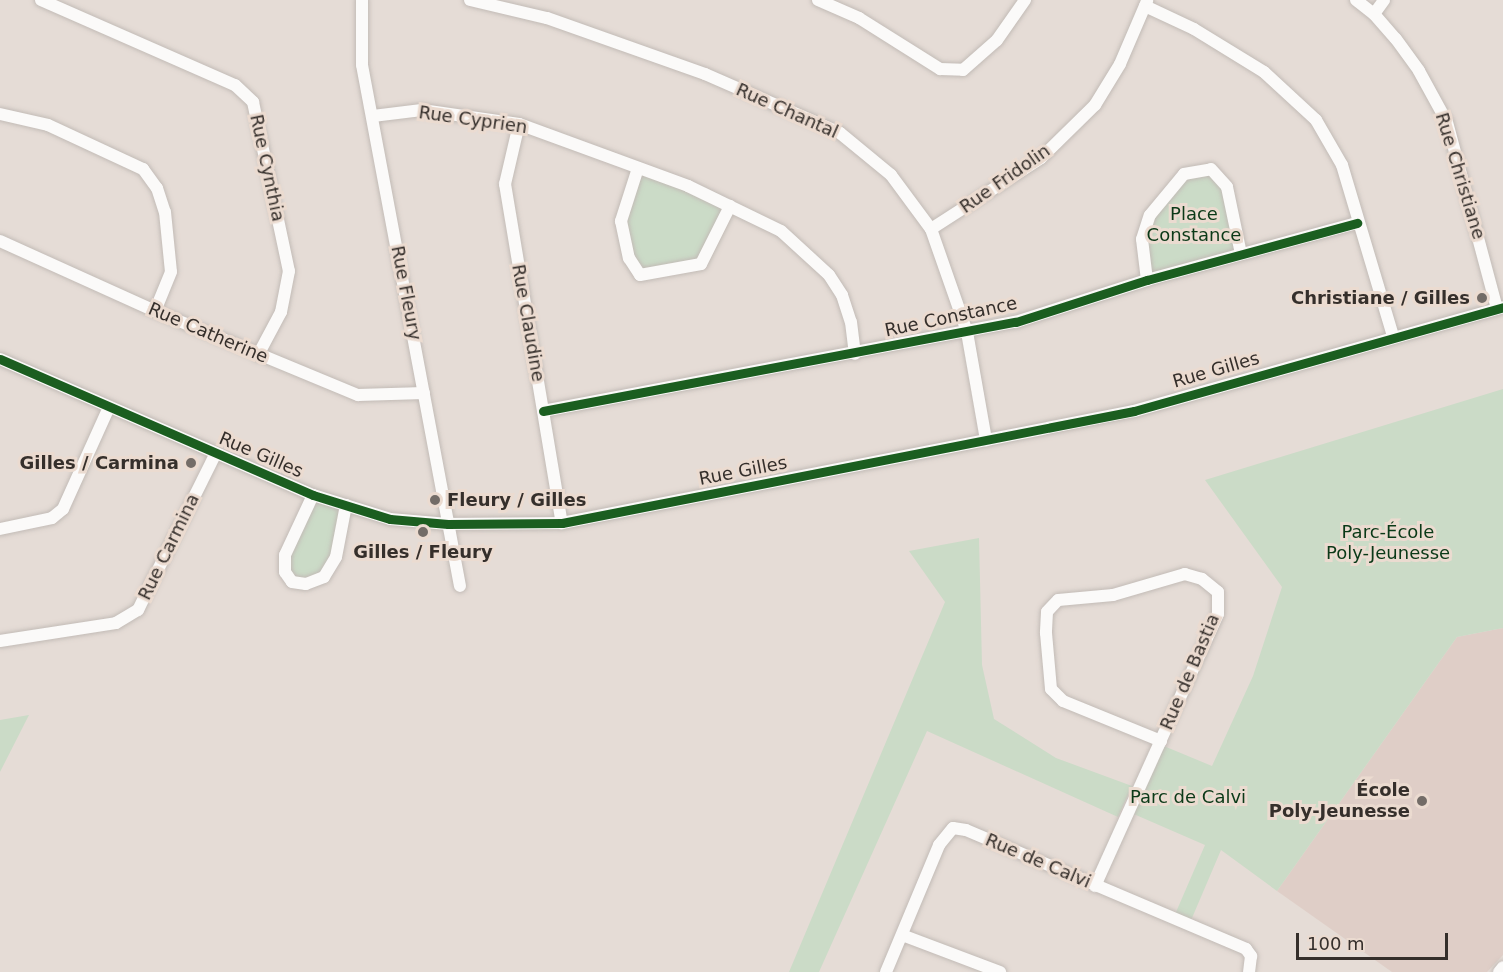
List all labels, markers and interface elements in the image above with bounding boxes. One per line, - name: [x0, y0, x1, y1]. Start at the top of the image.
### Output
- street label: Rue Chantal: [733, 79, 841, 143]
- street label: Rue Cyprien: [417, 102, 529, 138]
- street label: Rue Christiane: [1430, 110, 1490, 242]
- street label: Rue Cynthia: [245, 112, 289, 224]
- street label: Rue Fridolin: [956, 140, 1054, 218]
- park label: Place Constance: [1147, 204, 1241, 246]
- street label: Rue Fleury: [386, 244, 426, 342]
- street label: Rue Claudine: [507, 263, 549, 383]
- place label: Christiane / Gilles: [1291, 287, 1470, 309]
- marker: Christiane / Gilles: [1475, 291, 1489, 305]
- street label: Rue Constance: [883, 292, 1019, 342]
- street label: Rue Catherine: [145, 298, 271, 368]
- street label: Rue Gilles: [1170, 347, 1262, 393]
- street label: Rue Gilles: [216, 428, 306, 482]
- place label: Gilles / Carmina: [20, 452, 179, 474]
- street label: Rue Gilles: [697, 452, 789, 490]
- marker: Gilles / Carmina: [184, 456, 198, 470]
- place label: Fleury / Gilles: [447, 489, 586, 511]
- street label: Rue Carmina: [134, 490, 204, 604]
- marker: Fleury / Gilles: [428, 493, 442, 507]
- park label: Parc-École Poly-Jeunesse: [1326, 522, 1450, 564]
- marker: Gilles / Fleury: [416, 525, 430, 539]
- place label: Gilles / Fleury: [353, 541, 493, 563]
- street label: Rue de Bastia: [1156, 611, 1224, 733]
- place label: École Poly-Jeunesse: [1269, 780, 1410, 822]
- park label: Parc de Calvi: [1130, 786, 1246, 808]
- marker: École Poly-Jeunesse: [1415, 794, 1429, 808]
- street label: Rue de Calvi: [982, 829, 1094, 893]
- scale bar: [1299, 921, 1450, 959]
- text: 100 m: [1307, 933, 1365, 954]

